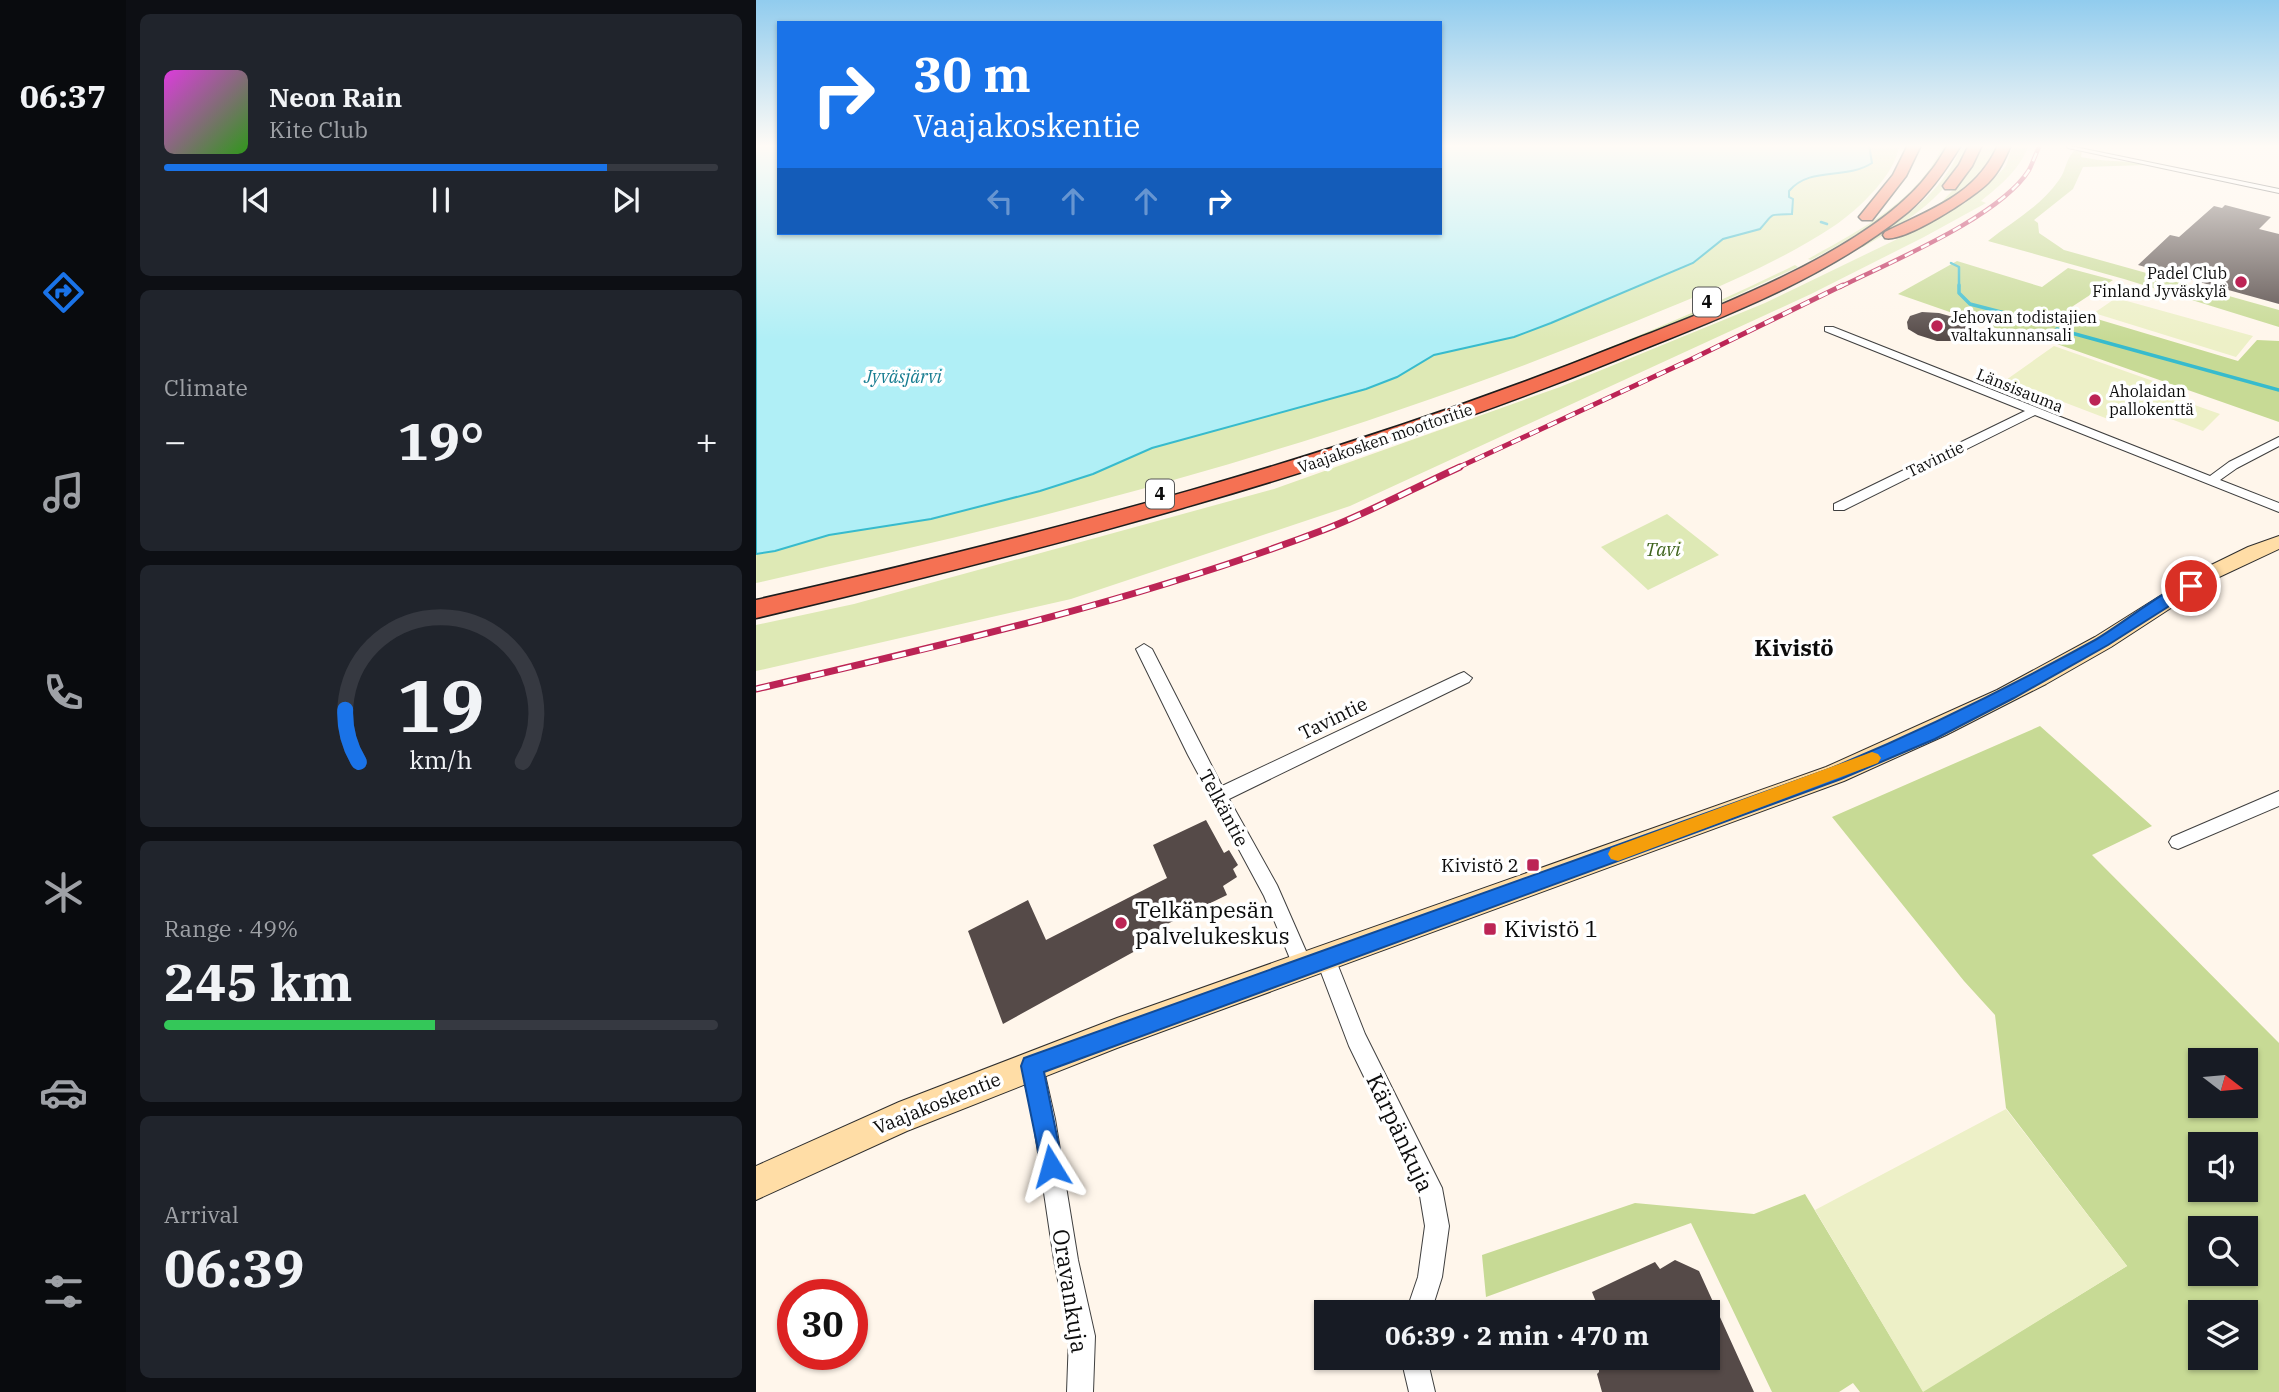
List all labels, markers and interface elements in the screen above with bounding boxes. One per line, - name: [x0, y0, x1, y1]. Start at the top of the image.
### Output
- text: 30 m: [913, 42, 1031, 105]
- icon: right: [798, 49, 889, 140]
- text: 06:37: [20, 75, 106, 117]
- text: Neon Rain: [269, 80, 402, 114]
- text: Vaajakoskentie: [913, 104, 1141, 146]
- text: Kite Club: [269, 114, 368, 144]
- icon: previous: [237, 181, 275, 219]
- icon: pause: [422, 181, 460, 219]
- icon: next: [607, 181, 645, 219]
- icon: left: [981, 182, 1019, 220]
- icon: ahead: [1054, 182, 1092, 220]
- icon: ahead: [1127, 182, 1165, 220]
- icon: right: [1200, 182, 1238, 220]
- place label: Padel Club Finland Jyväskylä: [2092, 263, 2227, 301]
- icon: directions: [39, 268, 88, 317]
- marker: Padel Club Finland Jyväskylä: [2233, 274, 2249, 290]
- road number: 4: [1693, 288, 1721, 316]
- place label: Jehovan todistajien valtakunnansali: [1951, 307, 2097, 345]
- marker: Jehovan todistajien valtakunnansali: [1929, 318, 1945, 334]
- street label: Länsisauma: [1974, 364, 2066, 417]
- water label: Jyväsjärvi: [863, 365, 942, 388]
- text: Climate: [164, 372, 248, 402]
- place label: Aholaidan pallokenttä: [2109, 381, 2194, 419]
- marker: Aholaidan pallokenttä: [2087, 392, 2103, 408]
- street label: Vaajakosken moottoritie: [1295, 399, 1475, 477]
- text: 19°: [398, 407, 484, 474]
- text: −: [164, 416, 187, 465]
- text: +: [695, 416, 718, 465]
- street label: Tavintie: [1903, 437, 1967, 481]
- icon: music: [39, 468, 88, 517]
- road number: 4: [1146, 480, 1174, 508]
- park label: Tavi: [1645, 537, 1681, 561]
- pin: [2161, 556, 2221, 616]
- icon: arrive: [2172, 567, 2210, 605]
- district label: Kivistö: [1754, 632, 1834, 662]
- text: 19: [397, 657, 485, 752]
- icon: phone: [39, 668, 88, 717]
- street label: Tavintie: [1295, 691, 1371, 745]
- text: km/h: [409, 743, 473, 776]
- street label: Telkäntie: [1194, 765, 1254, 851]
- place label: Kivistö 2: [1441, 853, 1519, 877]
- marker: Kivistö 2: [1525, 857, 1541, 873]
- icon: climate: [39, 868, 88, 917]
- place label: Telkänpesän palvelukeskus: [1135, 894, 1290, 950]
- text: Range · 49%: [164, 913, 298, 943]
- place label: Kivistö 1: [1504, 913, 1598, 943]
- marker: Telkänpesän palvelukeskus: [1113, 915, 1129, 931]
- marker: Kivistö 1: [1482, 921, 1498, 937]
- text: 245 km: [164, 948, 353, 1015]
- north arrow: [2188, 1048, 2258, 1118]
- map controls: [2188, 1048, 2258, 1370]
- street label: Vaajakoskentie: [870, 1067, 1004, 1139]
- icon: car: [39, 1068, 88, 1117]
- street label: Kärpänkuja: [1360, 1069, 1441, 1197]
- position arrow: [1014, 1129, 1088, 1203]
- button: sound: [2188, 1132, 2258, 1202]
- text: Arrival: [164, 1199, 239, 1229]
- button: search: [2188, 1216, 2258, 1286]
- street label: Oravankuja: [1046, 1227, 1096, 1355]
- text: 06:39: [164, 1234, 305, 1301]
- icon: filters: [39, 1267, 88, 1316]
- speed limit sign: 30: [777, 1279, 868, 1370]
- button: layers: [2188, 1300, 2258, 1370]
- text: 06:39 · 2 min · 470 m: [1385, 1318, 1649, 1352]

